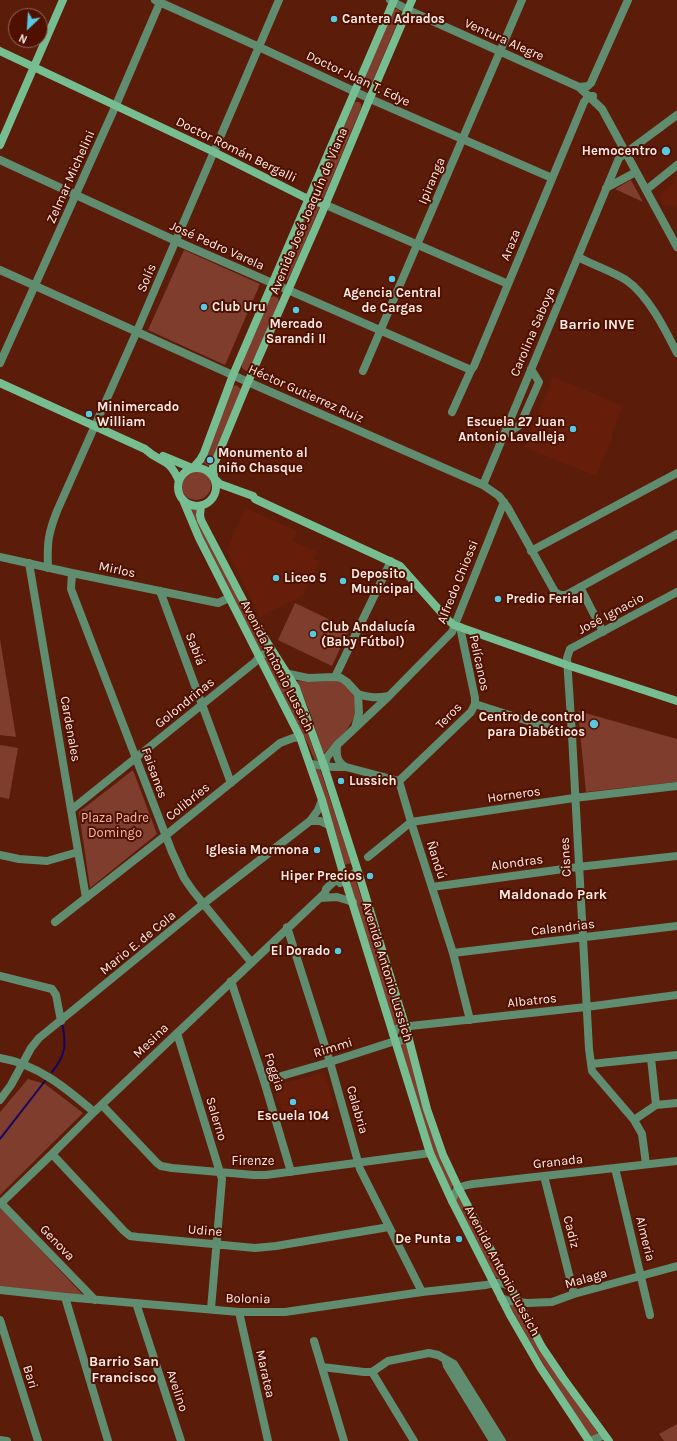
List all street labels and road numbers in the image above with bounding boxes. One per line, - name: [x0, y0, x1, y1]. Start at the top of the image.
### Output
- street label: Ventura Alegre: [462, 15, 546, 65]
- street label: Doctor Juan T. Edye: [303, 48, 413, 110]
- street label: Doctor Román Bergalli: [173, 114, 299, 186]
- street label: Avenida José Joaquín de Viana: [267, 125, 351, 297]
- street label: Zelmar Michelini: [43, 128, 99, 226]
- street label: Ipiranga: [415, 155, 449, 207]
- street label: José Pedro Varela: [167, 218, 267, 274]
- street label: Araza: [498, 227, 524, 263]
- street label: Solís: [134, 261, 160, 295]
- street label: Carolina Saboya: [507, 285, 559, 379]
- street label: Héctor Gutierrez Ruiz: [246, 362, 366, 426]
- street label: Alfredo Chiossi: [434, 538, 482, 626]
- street label: Mirlos: [97, 559, 137, 581]
- street label: José Ignacio: [575, 590, 647, 638]
- street label: Avenida Antonio Lussich: [237, 598, 317, 734]
- street label: Sabiá: [182, 630, 208, 668]
- street label: Pelícanos: [465, 633, 493, 693]
- street label: Golondrinas: [152, 674, 218, 732]
- street label: Cardenales: [57, 695, 83, 763]
- street label: Teros: [433, 699, 465, 733]
- street label: Faisanes: [138, 745, 170, 801]
- street label: Colibríes: [163, 779, 213, 825]
- street label: Horneros: [486, 784, 542, 806]
- street label: Cisnes: [557, 837, 575, 877]
- street label: Ñandú: [422, 839, 450, 881]
- street label: Alondras: [490, 852, 544, 874]
- street label: Avenida Antonio Lussich: [358, 900, 416, 1044]
- street label: Mario E. de Cola: [97, 908, 179, 978]
- street label: Calandrias: [530, 916, 596, 940]
- street label: Albatros: [507, 991, 557, 1011]
- street label: Mesina: [130, 1020, 172, 1062]
- street label: Rimmi: [312, 1035, 354, 1061]
- street label: Foggia: [261, 1051, 287, 1093]
- street label: Calabria: [343, 1084, 371, 1136]
- street label: Salerno: [202, 1095, 230, 1143]
- street label: Granada: [532, 1152, 584, 1172]
- street label: Firenze: [232, 1153, 274, 1169]
- street label: Avenida Antonio Lussich: [461, 1203, 543, 1339]
- street label: Cadiz: [559, 1214, 583, 1250]
- street label: Almeria: [632, 1215, 658, 1263]
- street label: Genova: [36, 1222, 78, 1264]
- street label: Udine: [187, 1222, 223, 1240]
- street label: Malaga: [563, 1266, 609, 1292]
- street label: Bolonia: [225, 1291, 271, 1307]
- street label: Maratea: [252, 1348, 278, 1400]
- street label: Bari: [19, 1363, 41, 1391]
- street label: Avelino: [163, 1368, 191, 1414]

